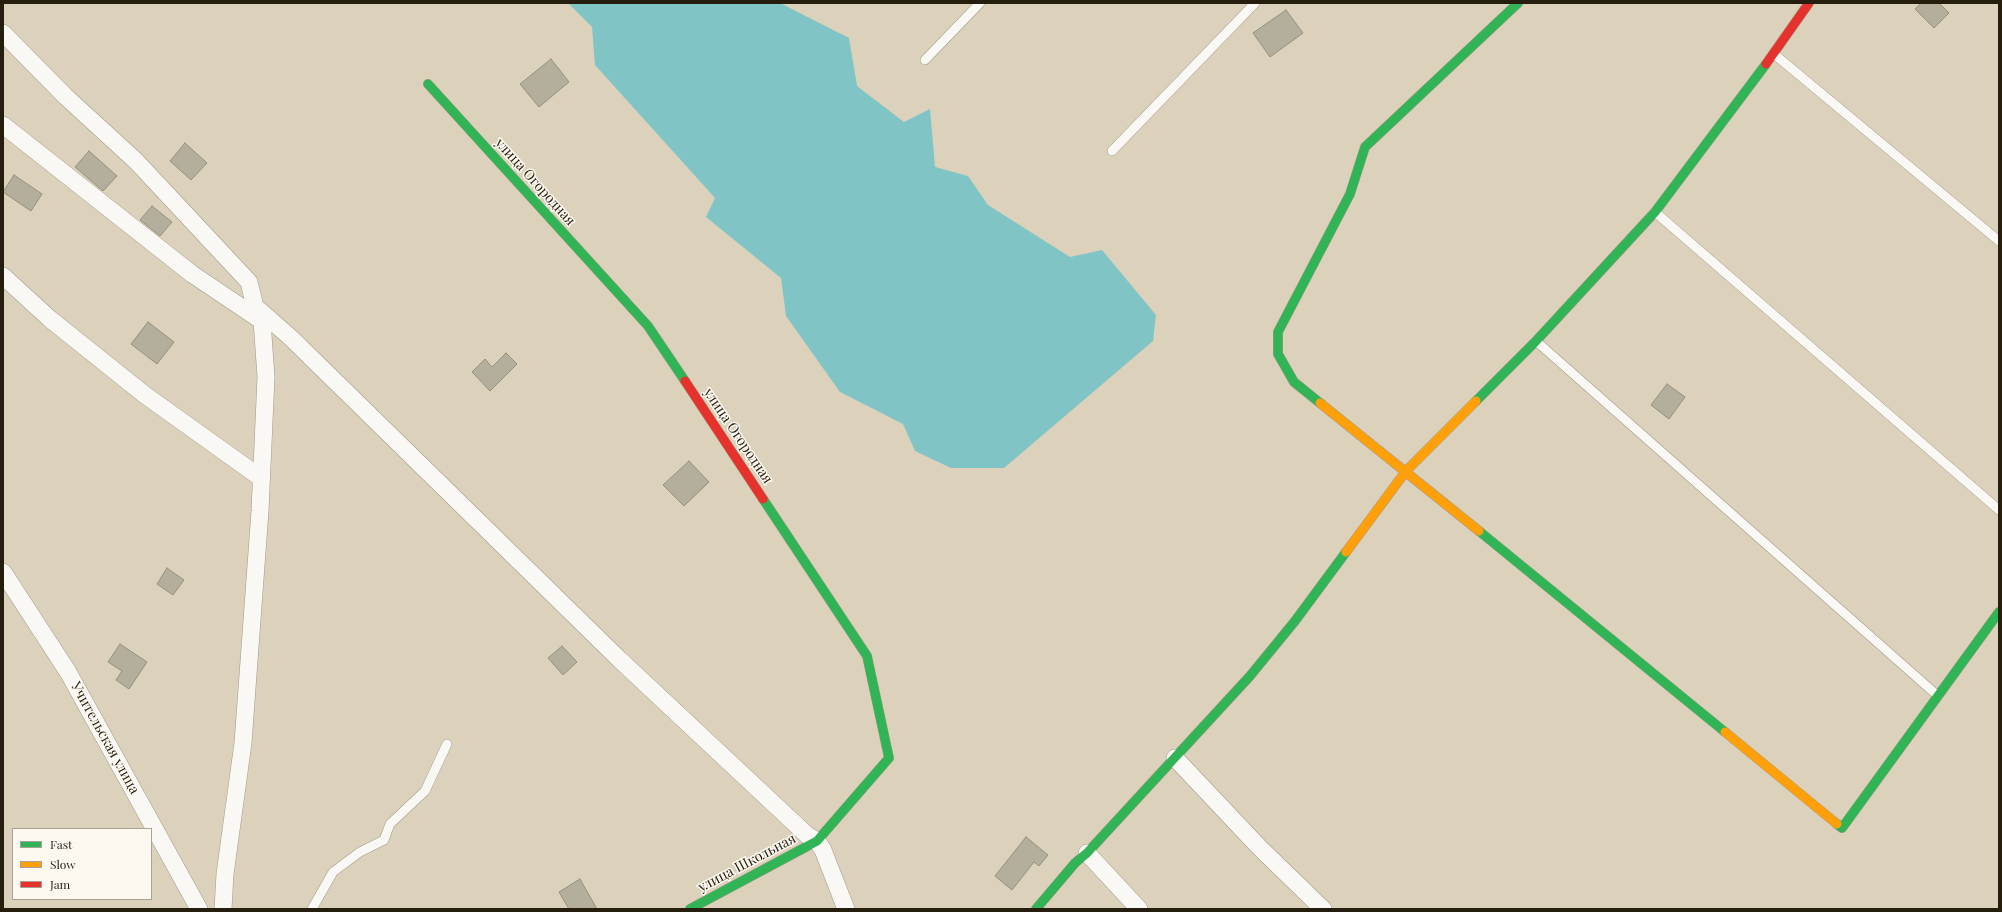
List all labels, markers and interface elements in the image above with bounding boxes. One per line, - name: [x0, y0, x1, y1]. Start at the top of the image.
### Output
- street label: улица Огородная: [492, 135, 578, 229]
- street label: улица Огородная: [700, 385, 776, 487]
- street label: Учительская улица: [67, 679, 143, 797]
- legend: [12, 828, 152, 900]
- street label: улица Школьная: [695, 830, 799, 896]
- text: Fast: [50, 836, 72, 852]
- text: Slow: [50, 856, 76, 872]
- text: Jam: [50, 876, 70, 892]

